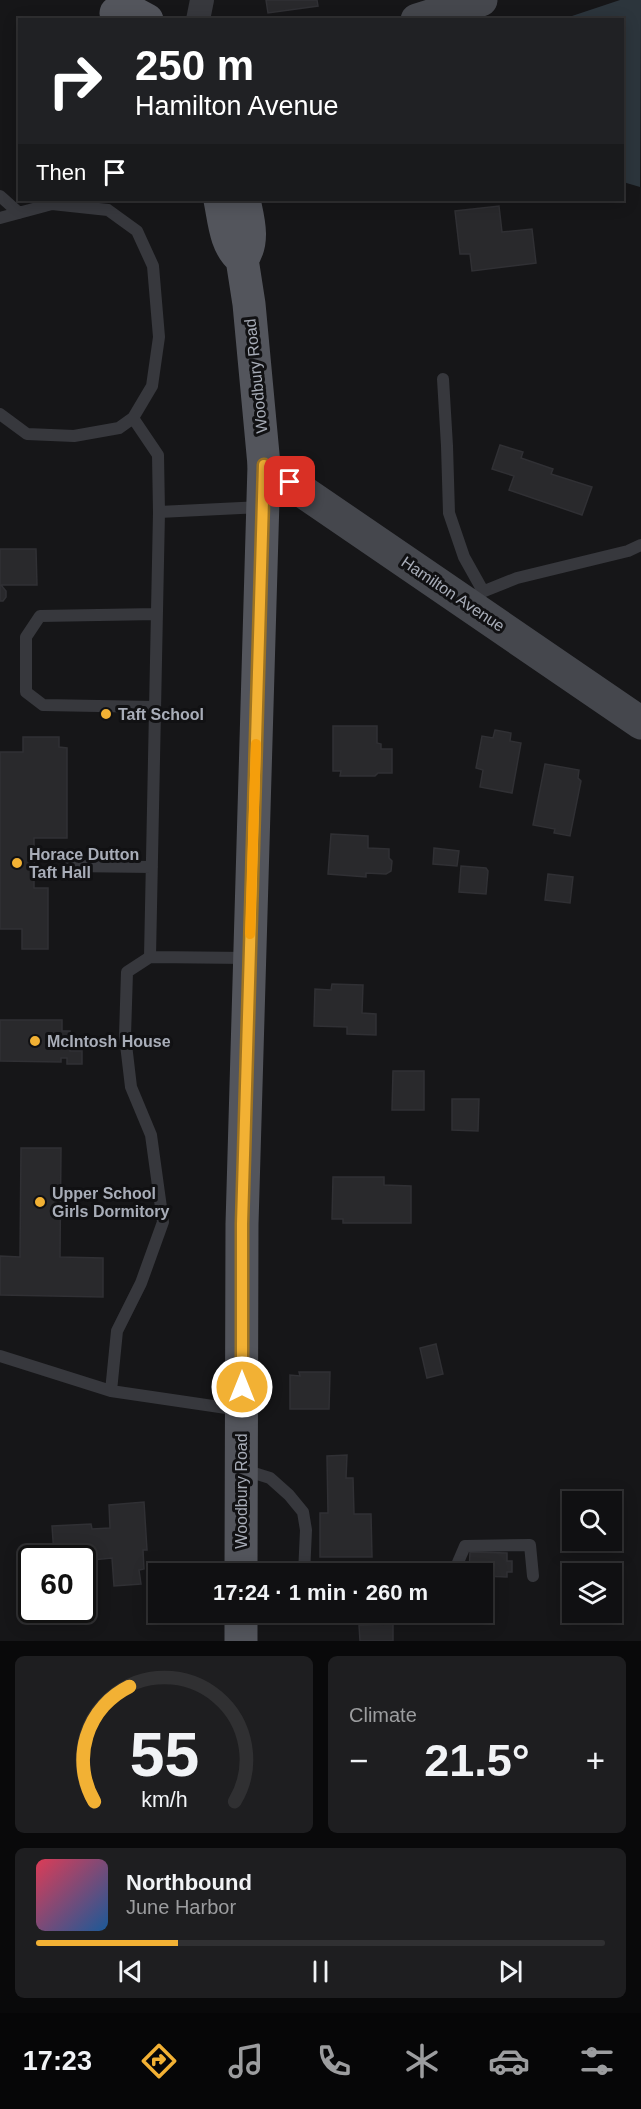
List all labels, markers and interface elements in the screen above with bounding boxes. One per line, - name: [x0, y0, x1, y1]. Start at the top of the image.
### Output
- icon: right: [36, 42, 114, 120]
- text: 250 m: [135, 42, 254, 89]
- text: Hamilton Avenue: [135, 91, 339, 121]
- icon: arrive: [98, 156, 131, 189]
- text: Then: [36, 160, 86, 185]
- street label: Woodbury Road: [242, 318, 270, 434]
- pin: [264, 456, 315, 507]
- icon: arrive: [273, 465, 306, 498]
- street label: Hamilton Avenue: [398, 553, 508, 635]
- place label: Taft School: [118, 706, 204, 723]
- marker: Taft School: [99, 707, 113, 721]
- place label: Horace Dutton Taft Hall: [29, 846, 139, 881]
- marker: Horace Dutton Taft Hall: [10, 856, 24, 870]
- place label: McIntosh House: [47, 1033, 171, 1050]
- marker: McIntosh House: [28, 1034, 42, 1048]
- place label: Upper School Girls Dormitory: [52, 1185, 169, 1220]
- marker: Upper School Girls Dormitory: [33, 1195, 47, 1209]
- position arrow: [210, 1355, 274, 1419]
- street label: Woodbury Road: [233, 1433, 250, 1549]
- map controls: [562, 1491, 622, 1623]
- button: search: [562, 1491, 622, 1551]
- speed limit sign: 60: [18, 1545, 96, 1623]
- button: layers: [562, 1563, 622, 1623]
- text: 17:24 · 1 min · 260 m: [213, 1580, 428, 1605]
- text: Climate: [349, 1704, 417, 1726]
- text: 55: [129, 1720, 199, 1789]
- text: 21.5°: [424, 1735, 530, 1786]
- text: −: [349, 1742, 368, 1779]
- text: +: [586, 1742, 605, 1779]
- text: km/h: [141, 1788, 187, 1812]
- text: Northbound: [126, 1870, 252, 1895]
- text: June Harbor: [126, 1896, 236, 1918]
- icon: previous: [114, 1955, 147, 1988]
- icon: pause: [304, 1955, 337, 1988]
- icon: next: [494, 1955, 527, 1988]
- icon: directions: [138, 2040, 180, 2082]
- icon: music: [225, 2040, 267, 2082]
- icon: phone: [313, 2040, 355, 2082]
- icon: climate: [401, 2040, 443, 2082]
- icon: car: [488, 2040, 530, 2082]
- icon: filters: [576, 2040, 618, 2082]
- text: 17:23: [23, 2046, 92, 2076]

